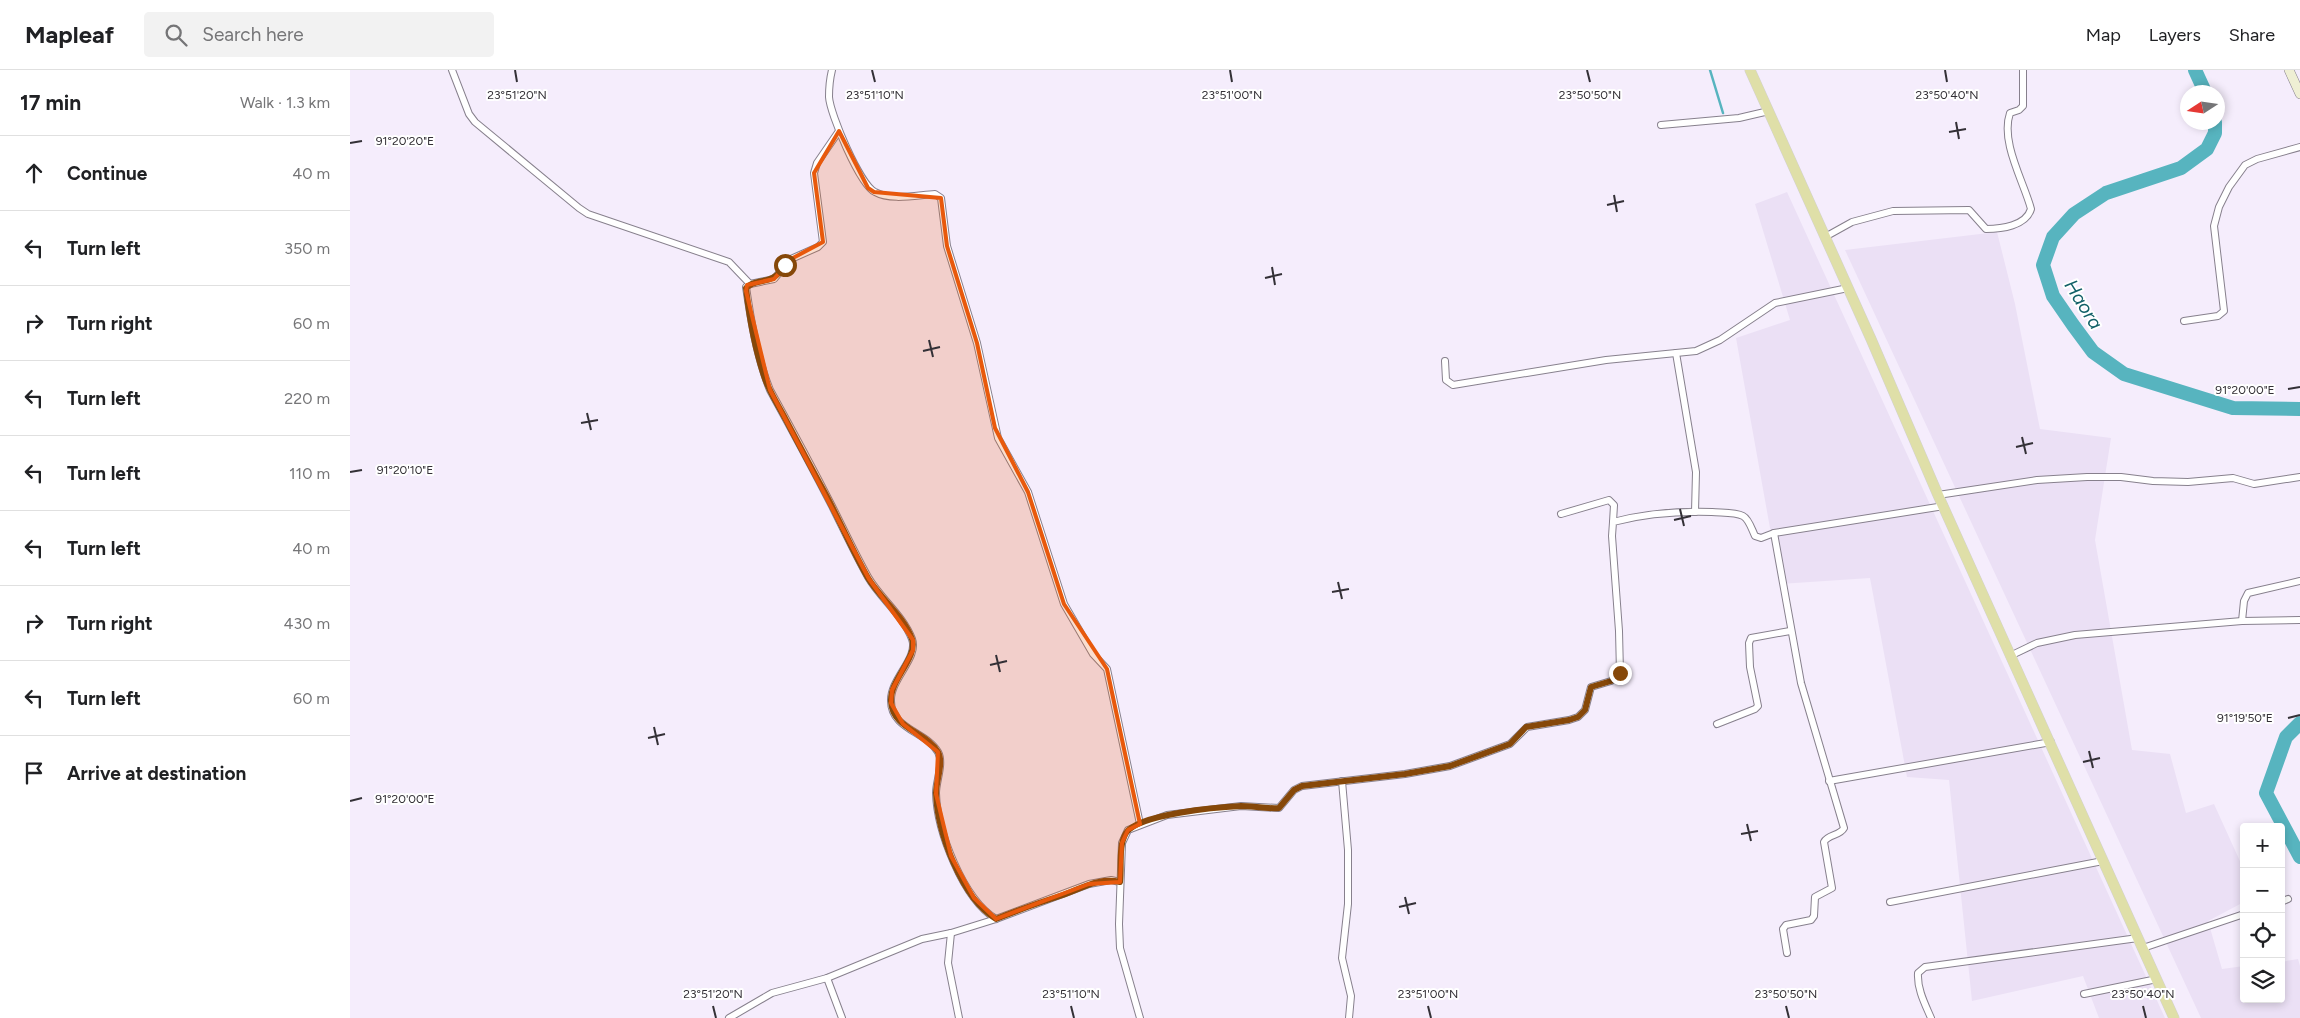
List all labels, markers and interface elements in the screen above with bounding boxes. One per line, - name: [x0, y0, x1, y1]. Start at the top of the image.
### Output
- search box: [144, 12, 494, 57]
- text: Mapleaf: [25, 20, 114, 49]
- icon: search: [162, 21, 190, 49]
- text: Search here: [202, 23, 304, 46]
- text: Map: [2086, 24, 2121, 46]
- text: Layers: [2149, 24, 2201, 46]
- text: Share: [2229, 24, 2275, 46]
- north arrow: [2180, 85, 2225, 130]
- text: 23°51'20"N: [487, 88, 547, 102]
- text: 23°51'10"N: [846, 88, 904, 102]
- text: 23°51'00"N: [1202, 88, 1262, 102]
- text: 23°50'50"N: [1559, 88, 1621, 102]
- text: 23°50'40"N: [1916, 88, 1978, 102]
- text: 17 min: [20, 90, 81, 115]
- text: Walk · 1.3 km: [240, 93, 330, 112]
- text: 91°20'20"E: [376, 134, 434, 148]
- icon: ahead: [20, 159, 48, 187]
- text: Continue: [67, 162, 147, 185]
- text: 40 m: [292, 164, 330, 183]
- icon: left: [20, 234, 48, 262]
- text: Turn left: [67, 237, 141, 260]
- text: 350 m: [284, 239, 330, 258]
- route start: [774, 254, 797, 277]
- water label: Haora: [2059, 275, 2108, 333]
- icon: right: [20, 309, 48, 337]
- text: Turn right: [67, 312, 153, 335]
- text: 60 m: [293, 314, 330, 333]
- text: 91°20'00"E: [2215, 383, 2275, 397]
- icon: left: [20, 384, 48, 412]
- text: Turn left: [67, 387, 141, 410]
- text: 220 m: [284, 389, 330, 408]
- icon: left: [20, 459, 48, 487]
- text: Turn left: [67, 462, 141, 485]
- text: 91°20'10"E: [377, 463, 433, 477]
- text: 110 m: [289, 464, 330, 483]
- icon: left: [20, 534, 48, 562]
- text: Turn left: [67, 537, 141, 560]
- text: 40 m: [292, 539, 330, 558]
- icon: right: [20, 609, 48, 637]
- text: Turn right: [67, 612, 153, 635]
- text: 430 m: [284, 614, 330, 633]
- route end: [1609, 662, 1632, 685]
- icon: left: [20, 684, 48, 712]
- text: Turn left: [67, 687, 141, 710]
- text: 60 m: [293, 689, 330, 708]
- text: 91°19'50"E: [2217, 711, 2273, 725]
- icon: arrive: [20, 759, 48, 787]
- text: Arrive at destination: [67, 762, 246, 785]
- text: 91°20'00"E: [375, 792, 435, 806]
- map controls: [2240, 823, 2285, 1003]
- button: +: [2240, 823, 2285, 868]
- button: −: [2240, 868, 2285, 913]
- button: locate: [2240, 913, 2285, 958]
- button: layers: [2240, 958, 2285, 1003]
- text: 23°51'20"N: [683, 987, 743, 1001]
- text: 23°51'10"N: [1042, 987, 1100, 1001]
- text: 23°51'00"N: [1398, 987, 1458, 1001]
- text: 23°50'50"N: [1755, 987, 1817, 1001]
- text: 23°50'40"N: [2112, 987, 2174, 1001]

